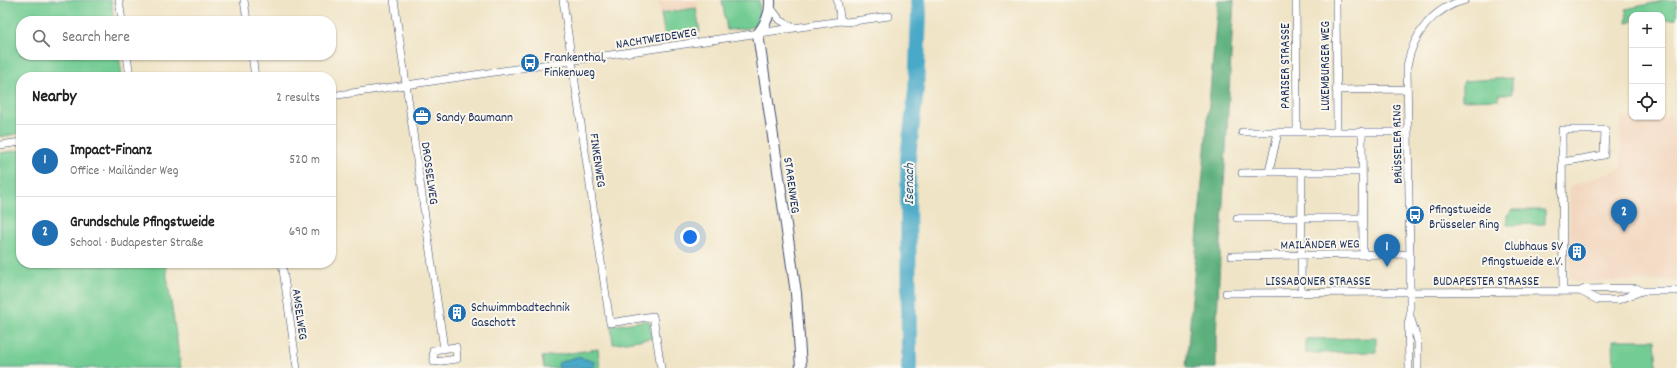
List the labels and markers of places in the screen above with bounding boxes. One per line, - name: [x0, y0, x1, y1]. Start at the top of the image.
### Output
- place label: Frankenthal, Finkenweg: [544, 49, 606, 83]
- bus stop icon: Frankenthal, Finkenweg: [519, 52, 541, 74]
- office icon: Sandy Baumann: [411, 105, 433, 127]
- place label: Sandy Baumann: [436, 109, 513, 128]
- pin: 2: [1611, 199, 1637, 232]
- place label: Pfingstweide Brüsseler Ring: [1429, 201, 1500, 235]
- bus stop icon: Pfingstweide Brüsseler Ring: [1404, 204, 1426, 226]
- pin: 1: [1374, 234, 1400, 267]
- place label: Clubhaus SV Pfingstweide e.V.: [1482, 238, 1564, 272]
- building icon: Clubhaus SV Pfingstweide e.V.: [1566, 241, 1588, 263]
- place label: Schwimmbadtechnik Gaschott: [471, 299, 570, 333]
- building icon: Schwimmbadtechnik Gaschott: [446, 302, 468, 324]

